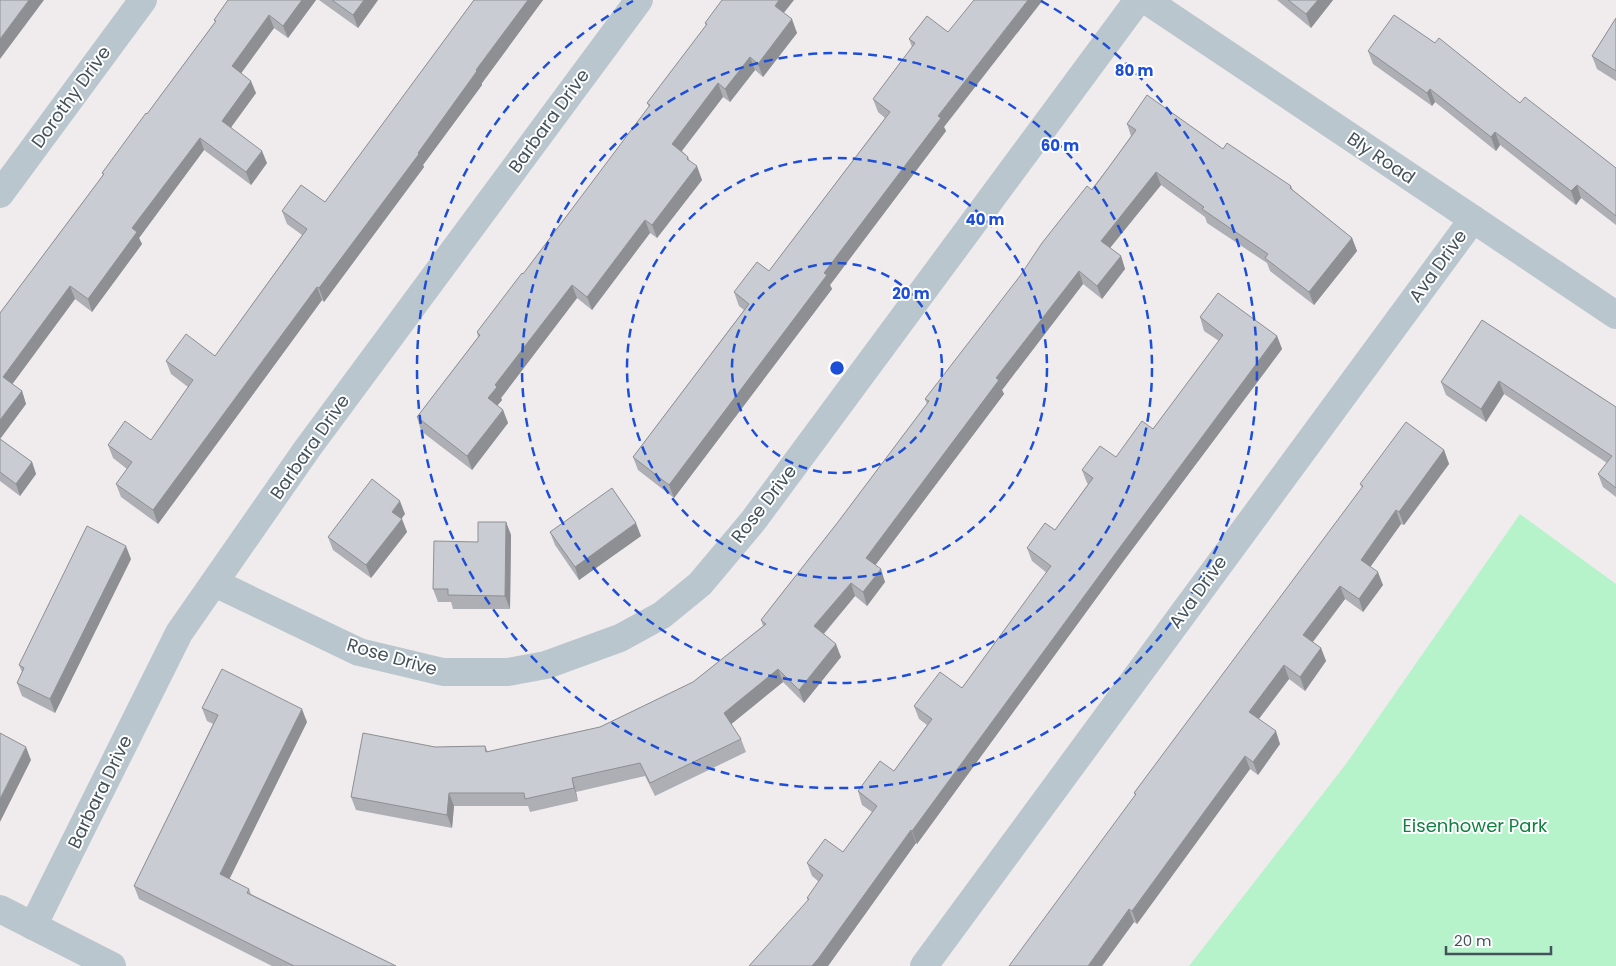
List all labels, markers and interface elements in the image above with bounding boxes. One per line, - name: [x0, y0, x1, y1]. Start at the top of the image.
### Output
- street label: Dorothy Drive: [25, 41, 116, 153]
- text: 80 m: [1115, 60, 1153, 81]
- street label: Barbara Drive: [502, 64, 595, 178]
- street label: Bly Road: [1342, 126, 1420, 190]
- text: 60 m: [1041, 135, 1079, 156]
- text: 40 m: [965, 209, 1005, 230]
- street label: Ava Drive: [1403, 224, 1472, 307]
- text: 20 m: [892, 283, 930, 304]
- centre of rings: [828, 359, 846, 377]
- street label: Barbara Drive: [264, 389, 355, 504]
- street label: Rose Drive: [725, 459, 802, 548]
- street label: Ava Drive: [1163, 550, 1232, 633]
- street label: Rose Drive: [344, 632, 440, 681]
- street label: Barbara Drive: [61, 731, 138, 853]
- park label: Eisenhower Park: [1403, 813, 1548, 838]
- scale bar: [1446, 924, 1551, 956]
- text: 20 m: [1454, 930, 1492, 951]

